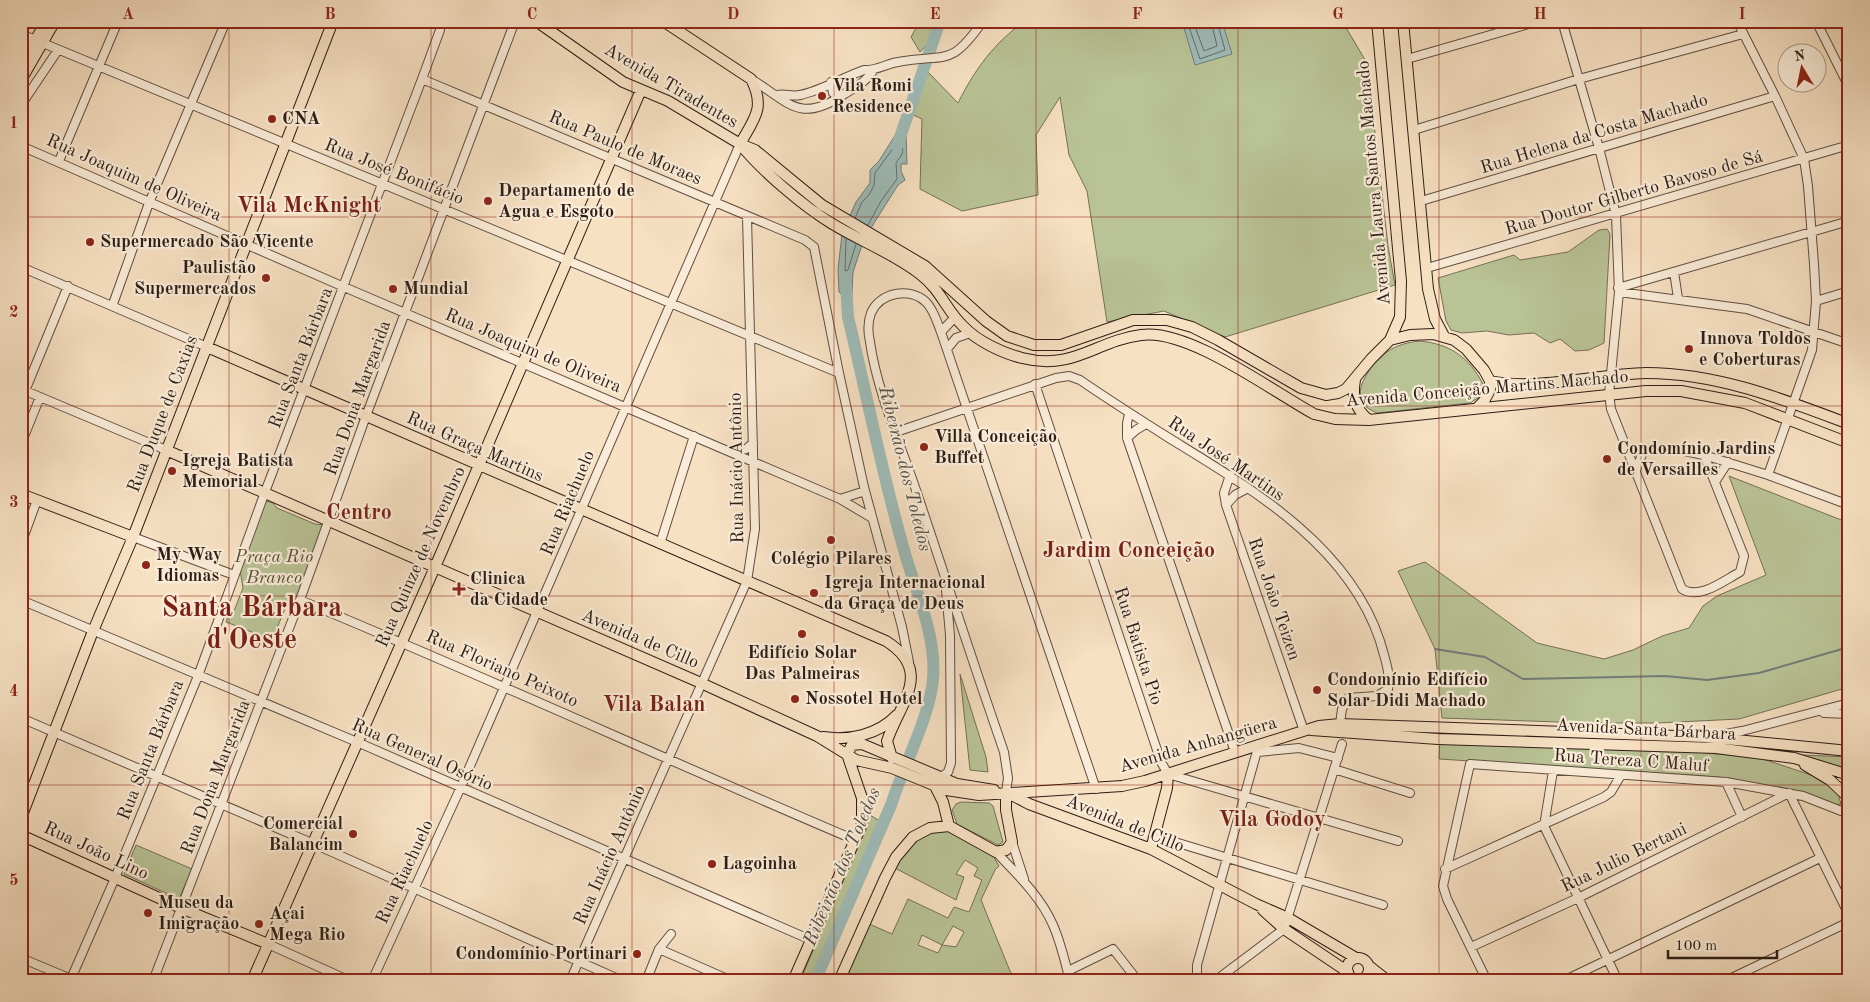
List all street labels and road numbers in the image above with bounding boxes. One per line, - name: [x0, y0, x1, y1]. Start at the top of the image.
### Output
- street label: Avenida Tiradentes: [601, 40, 741, 132]
- street label: Avenida Laura Santos Machado: [1354, 60, 1394, 306]
- street label: Rua Helena da Costa Machado: [1478, 91, 1710, 177]
- street label: Rua Paulo de Moraes: [546, 108, 704, 188]
- street label: Rua Joaquim de Oliveira: [44, 131, 225, 225]
- street label: Rua José Bonifácio: [322, 136, 466, 208]
- street label: Rua Doutor Gilberto Bavoso de Sá: [1503, 147, 1765, 239]
- street label: Rua Santa Bárbara: [266, 285, 336, 431]
- street label: Rua Joaquim de Oliveira: [442, 306, 624, 396]
- street label: Rua Dona Margarida: [322, 318, 394, 478]
- street label: Rua Duque de Caxias: [125, 333, 201, 495]
- street label: Avenida Conceição Martins Machado: [1345, 368, 1629, 410]
- street label: Rua Inácio Antônio: [727, 392, 747, 544]
- street label: Rua Graça Martins: [404, 409, 546, 485]
- street label: Rua José Martins: [1164, 413, 1288, 505]
- street label: Rua Riachuelo: [538, 448, 598, 558]
- street label: Rua Quinze de Novembro: [373, 464, 469, 650]
- street label: Rua João Teizen: [1245, 535, 1304, 663]
- street label: Rua Batista Pio: [1110, 585, 1166, 707]
- street label: Avenida de Cillo: [579, 606, 701, 672]
- street label: Rua Floriano Peixoto: [423, 627, 581, 711]
- street label: Rua Santa Bárbara: [115, 677, 187, 823]
- street label: Rua Dona Margarida: [178, 697, 254, 857]
- street label: Avenida Anhangüera: [1117, 714, 1279, 776]
- street label: Rua General Osório: [349, 716, 495, 794]
- street label: Avenida Santa Bárbara: [1555, 716, 1737, 744]
- street label: Rua Tereza C Maluf: [1553, 747, 1710, 775]
- street label: Rua Inácio Antônio: [571, 782, 649, 928]
- street label: Avenida de Cillo: [1063, 792, 1187, 856]
- street label: Rua Riachuelo: [373, 817, 437, 927]
- street label: Rua João Lino: [41, 819, 151, 883]
- street label: Rua Julio Bertani: [1558, 820, 1690, 896]

